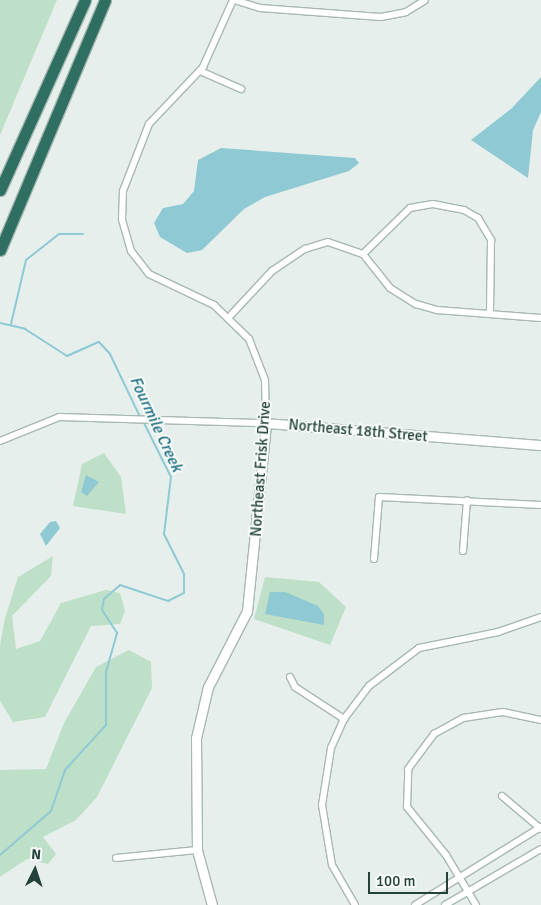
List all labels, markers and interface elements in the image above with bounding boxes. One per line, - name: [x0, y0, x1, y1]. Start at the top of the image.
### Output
- water label: Fourmile Creek: [125, 373, 187, 475]
- street label: Northeast Frisk Drive: [247, 401, 275, 537]
- street label: Northeast 18th Street: [288, 416, 428, 446]
- north arrow: [10, 845, 60, 895]
- text: N: [31, 846, 42, 863]
- scale bar: [371, 862, 451, 894]
- text: 100 m: [376, 872, 416, 890]

